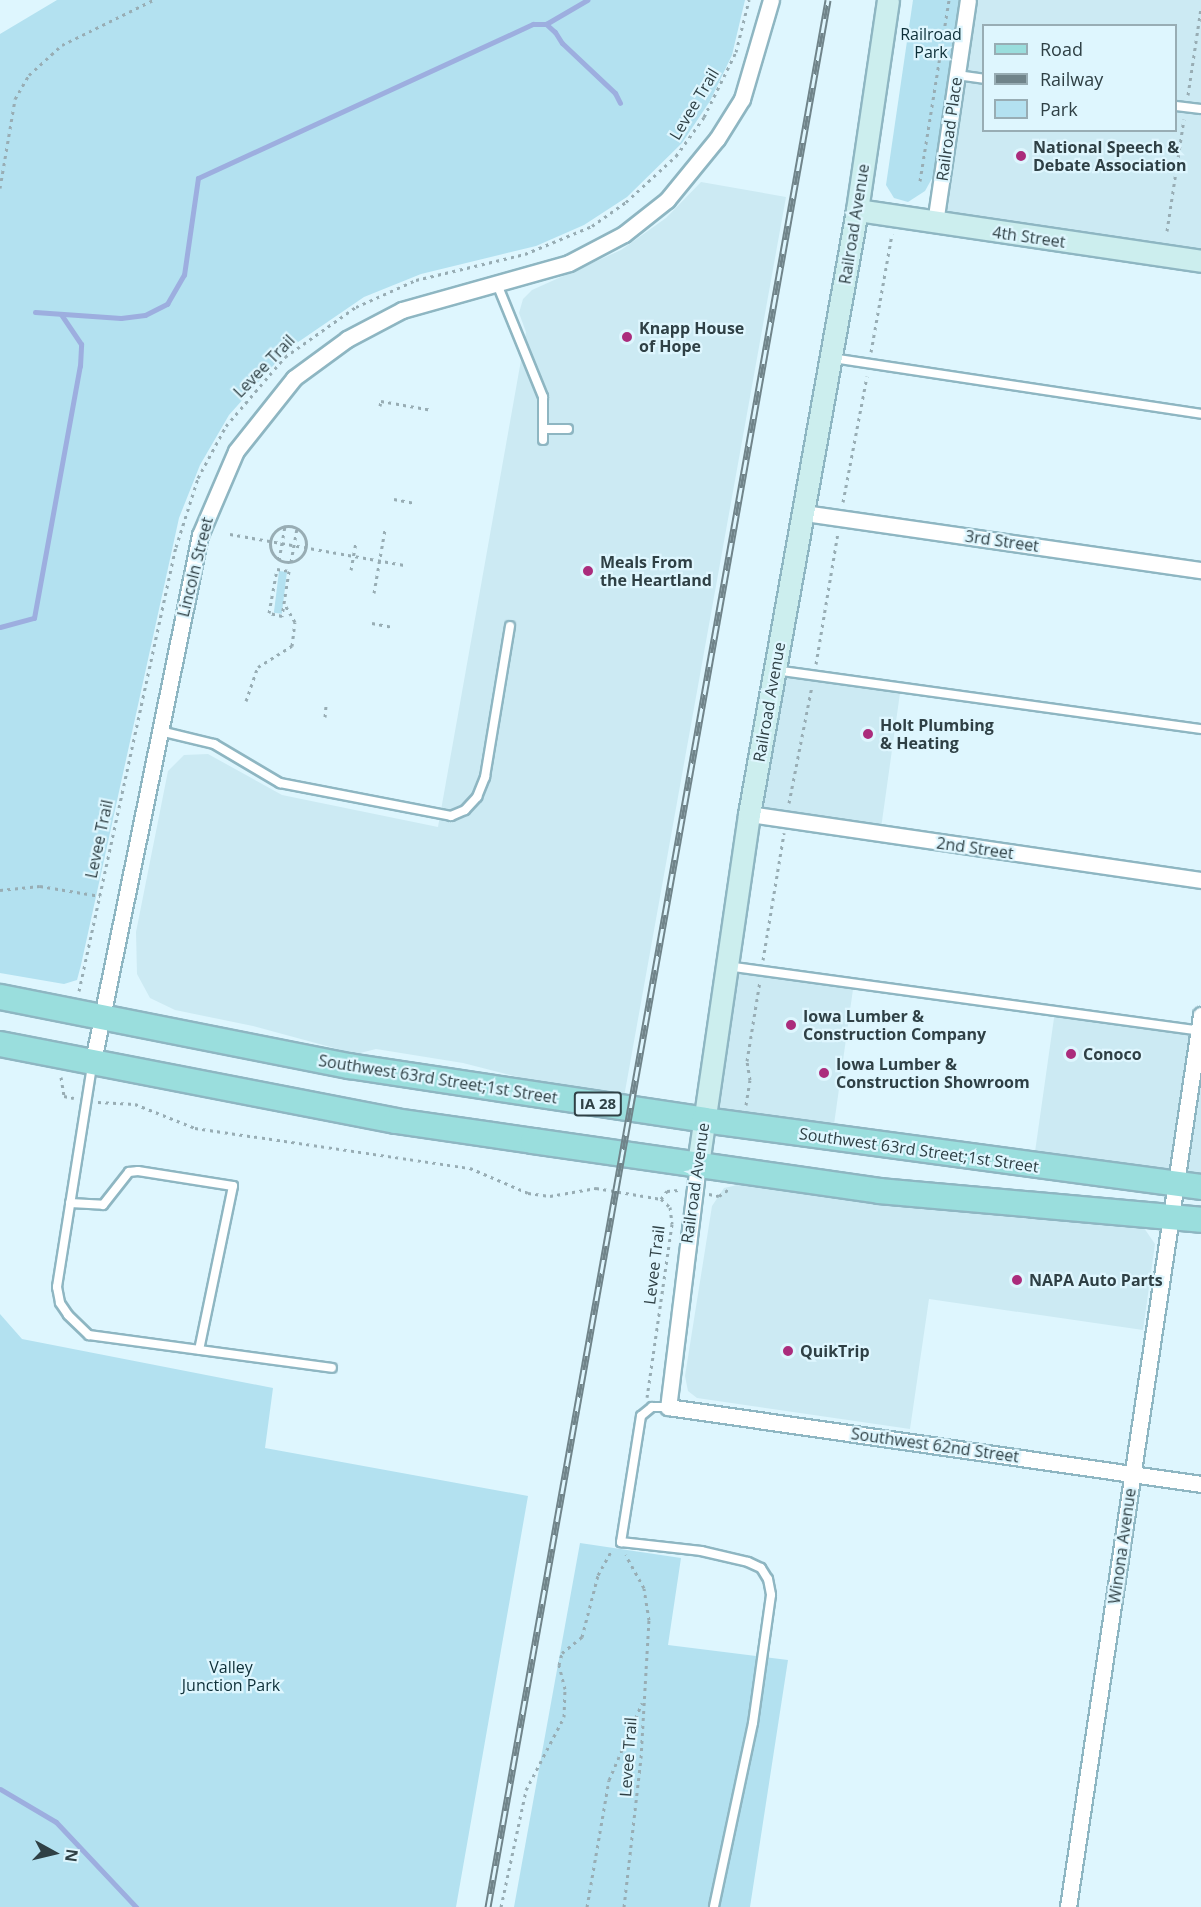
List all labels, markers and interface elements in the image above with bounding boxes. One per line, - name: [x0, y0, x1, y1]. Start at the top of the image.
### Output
- park label: Railroad Park: [900, 24, 962, 62]
- legend: [982, 24, 1177, 132]
- text: Road: [1040, 37, 1083, 61]
- street label: Levee Trail: [665, 65, 723, 143]
- text: Railway: [1040, 67, 1103, 91]
- street label: Railroad Place: [932, 76, 966, 182]
- text: Park: [1040, 97, 1078, 121]
- place label: National Speech & Debate Association: [1033, 137, 1187, 175]
- marker: National Speech & Debate Association: [1014, 149, 1028, 163]
- street label: Railroad Avenue: [835, 162, 873, 286]
- street label: 4th Street: [991, 222, 1067, 252]
- place label: Knapp House of Hope: [639, 318, 744, 356]
- marker: Knapp House of Hope: [620, 330, 634, 344]
- street label: Levee Trail: [229, 331, 299, 401]
- street label: Lincoln Street: [173, 515, 217, 619]
- street label: 3rd Street: [964, 526, 1040, 556]
- place label: Meals From the Heartland: [600, 552, 712, 590]
- marker: Meals From the Heartland: [581, 564, 595, 578]
- street label: Railroad Avenue: [749, 640, 789, 764]
- place label: Holt Plumbing & Heating: [880, 715, 994, 753]
- marker: Holt Plumbing & Heating: [861, 727, 875, 741]
- street label: Levee Trail: [81, 798, 117, 880]
- street label: 2nd Street: [935, 833, 1015, 863]
- place label: Iowa Lumber & Construction Company: [803, 1006, 986, 1044]
- marker: Iowa Lumber & Construction Company: [784, 1018, 798, 1032]
- place label: Conoco: [1083, 1044, 1142, 1064]
- marker: Conoco: [1064, 1047, 1078, 1061]
- street label: Southwest 63rd Street;1st Street: [317, 1051, 559, 1107]
- place label: Iowa Lumber & Construction Showroom: [836, 1054, 1030, 1092]
- marker: Iowa Lumber & Construction Showroom: [817, 1066, 831, 1080]
- road number: IA 28: [572, 1092, 624, 1116]
- street label: Railroad Avenue: [677, 1121, 713, 1245]
- street label: Southwest 63rd Street;1st Street: [798, 1124, 1040, 1176]
- street label: Levee Trail: [640, 1224, 668, 1306]
- place label: NAPA Auto Parts: [1029, 1270, 1163, 1290]
- marker: NAPA Auto Parts: [1010, 1273, 1024, 1287]
- place label: QuikTrip: [800, 1341, 870, 1361]
- marker: QuikTrip: [781, 1344, 795, 1358]
- street label: Southwest 62nd Street: [850, 1424, 1020, 1466]
- street label: Winona Avenue: [1104, 1487, 1140, 1605]
- park label: Valley Junction Park: [182, 1657, 280, 1695]
- street label: Levee Trail: [616, 1717, 640, 1797]
- north arrow: [24, 1823, 84, 1883]
- text: N: [60, 1848, 84, 1863]

